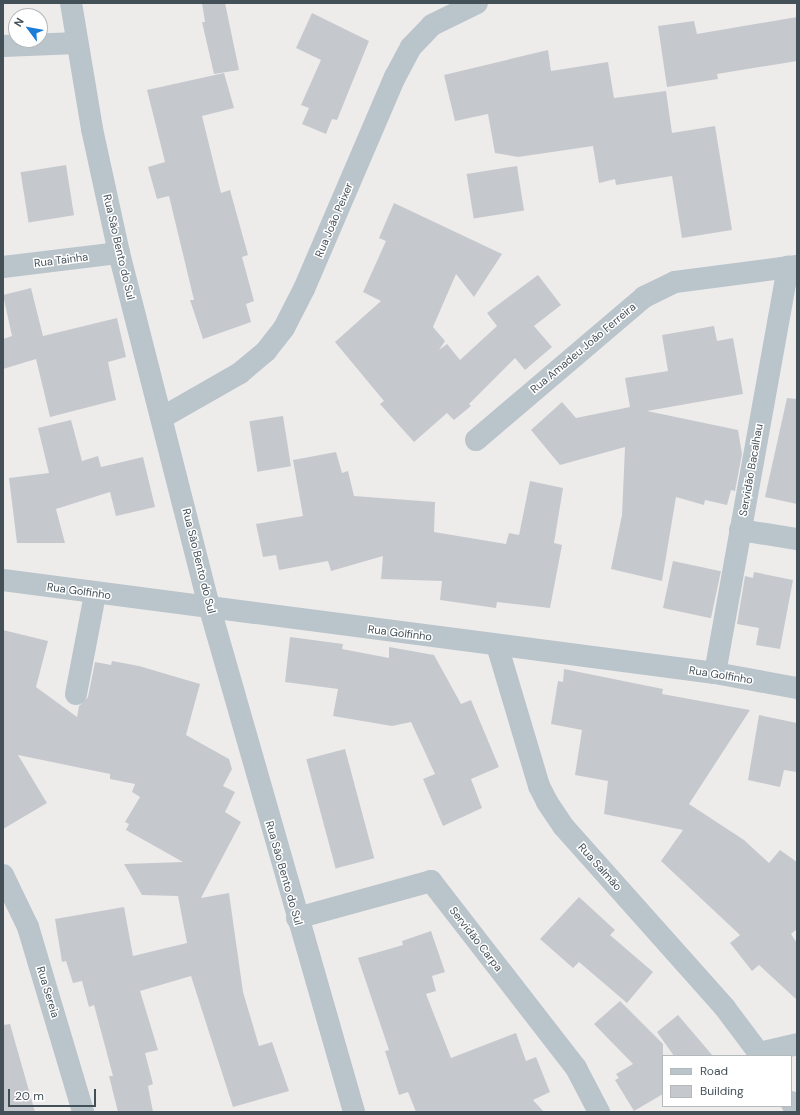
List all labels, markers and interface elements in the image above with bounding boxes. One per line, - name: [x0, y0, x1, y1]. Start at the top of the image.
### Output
- north arrow: [8, 8, 48, 48]
- text: N: [11, 15, 27, 29]
- street label: Rua João Peixer: [312, 181, 356, 259]
- street label: Rua São Bento do Sul: [100, 193, 138, 301]
- street label: Rua Tainha: [33, 250, 89, 270]
- street label: Rua Amadeu João Ferreira: [528, 300, 638, 396]
- street label: Servidão Bacalhau: [736, 423, 766, 517]
- street label: Rua São Bento do Sul: [180, 507, 218, 615]
- street label: Rua Golfinho: [46, 580, 112, 602]
- street label: Rua Golfinho: [367, 623, 433, 643]
- street label: Rua Golfinho: [688, 663, 754, 687]
- street label: Rua São Bento do Sul: [263, 819, 305, 927]
- street label: Rua Salmão: [575, 841, 625, 893]
- street label: Servidão Carpa: [447, 904, 505, 974]
- street label: Rua Sereia: [34, 965, 62, 1019]
- legend: [662, 1055, 792, 1107]
- text: Road: [700, 1063, 728, 1079]
- scale bar: [10, 1081, 98, 1107]
- text: Building: [700, 1083, 744, 1099]
- text: 20 m: [15, 1088, 44, 1104]

